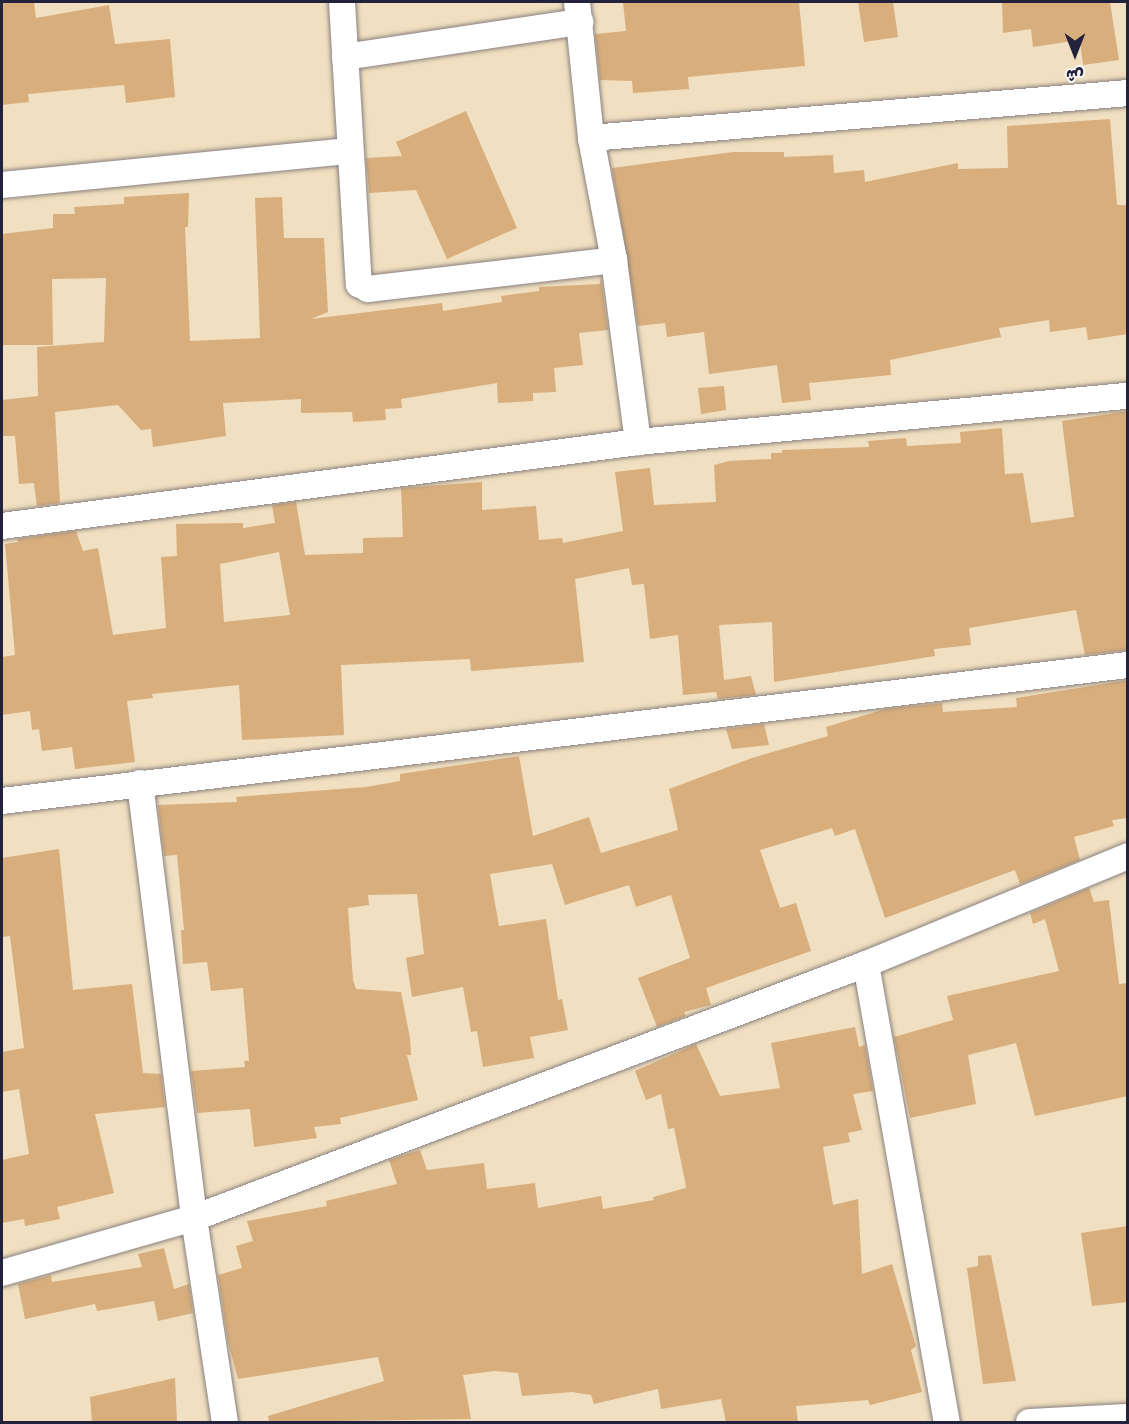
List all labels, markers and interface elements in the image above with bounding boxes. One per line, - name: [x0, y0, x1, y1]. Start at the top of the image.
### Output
- north arrow: [1045, 24, 1105, 84]
- text: ش: [1066, 63, 1084, 82]

